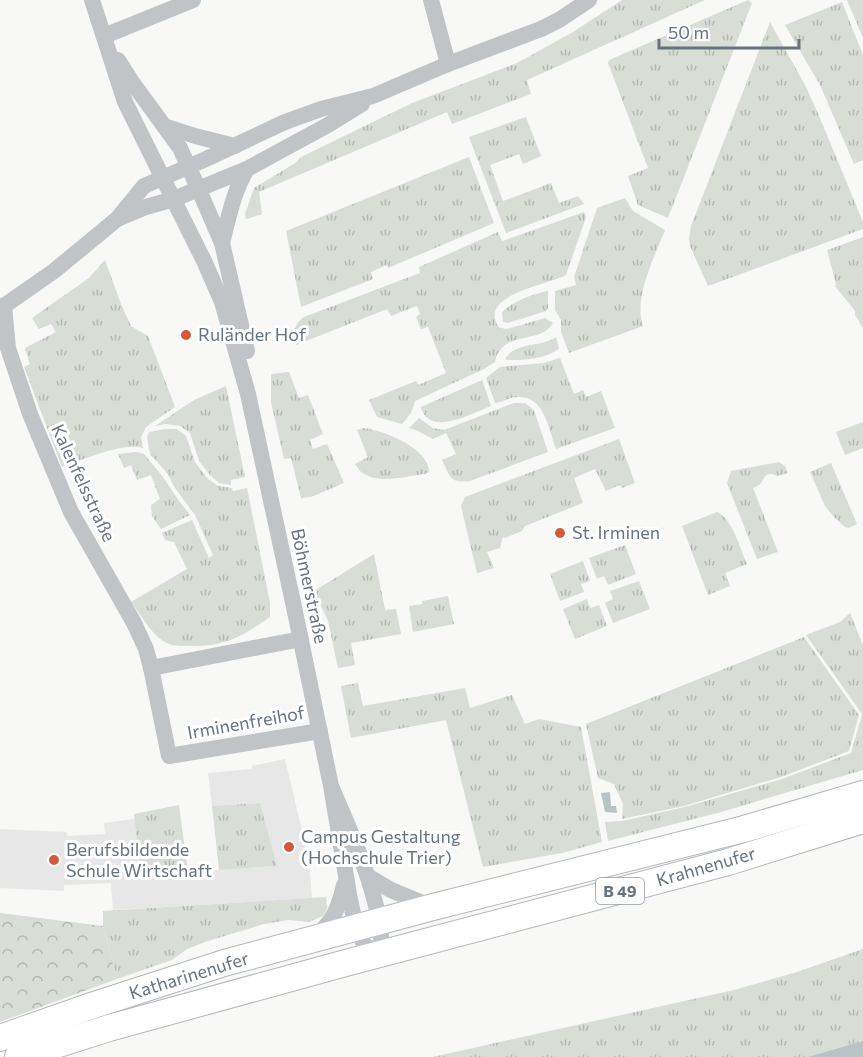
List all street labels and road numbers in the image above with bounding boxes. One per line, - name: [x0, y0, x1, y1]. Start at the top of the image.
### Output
- street label: Kalenfelsstraße: [47, 420, 121, 545]
- street label: Böhmerstraße: [287, 526, 333, 645]
- street label: Irminenfreihof: [185, 701, 307, 743]
- street label: Krahnenufer: [653, 841, 758, 891]
- road number: B 49: [596, 878, 644, 904]
- street label: Katharinenufer: [126, 946, 251, 1004]

